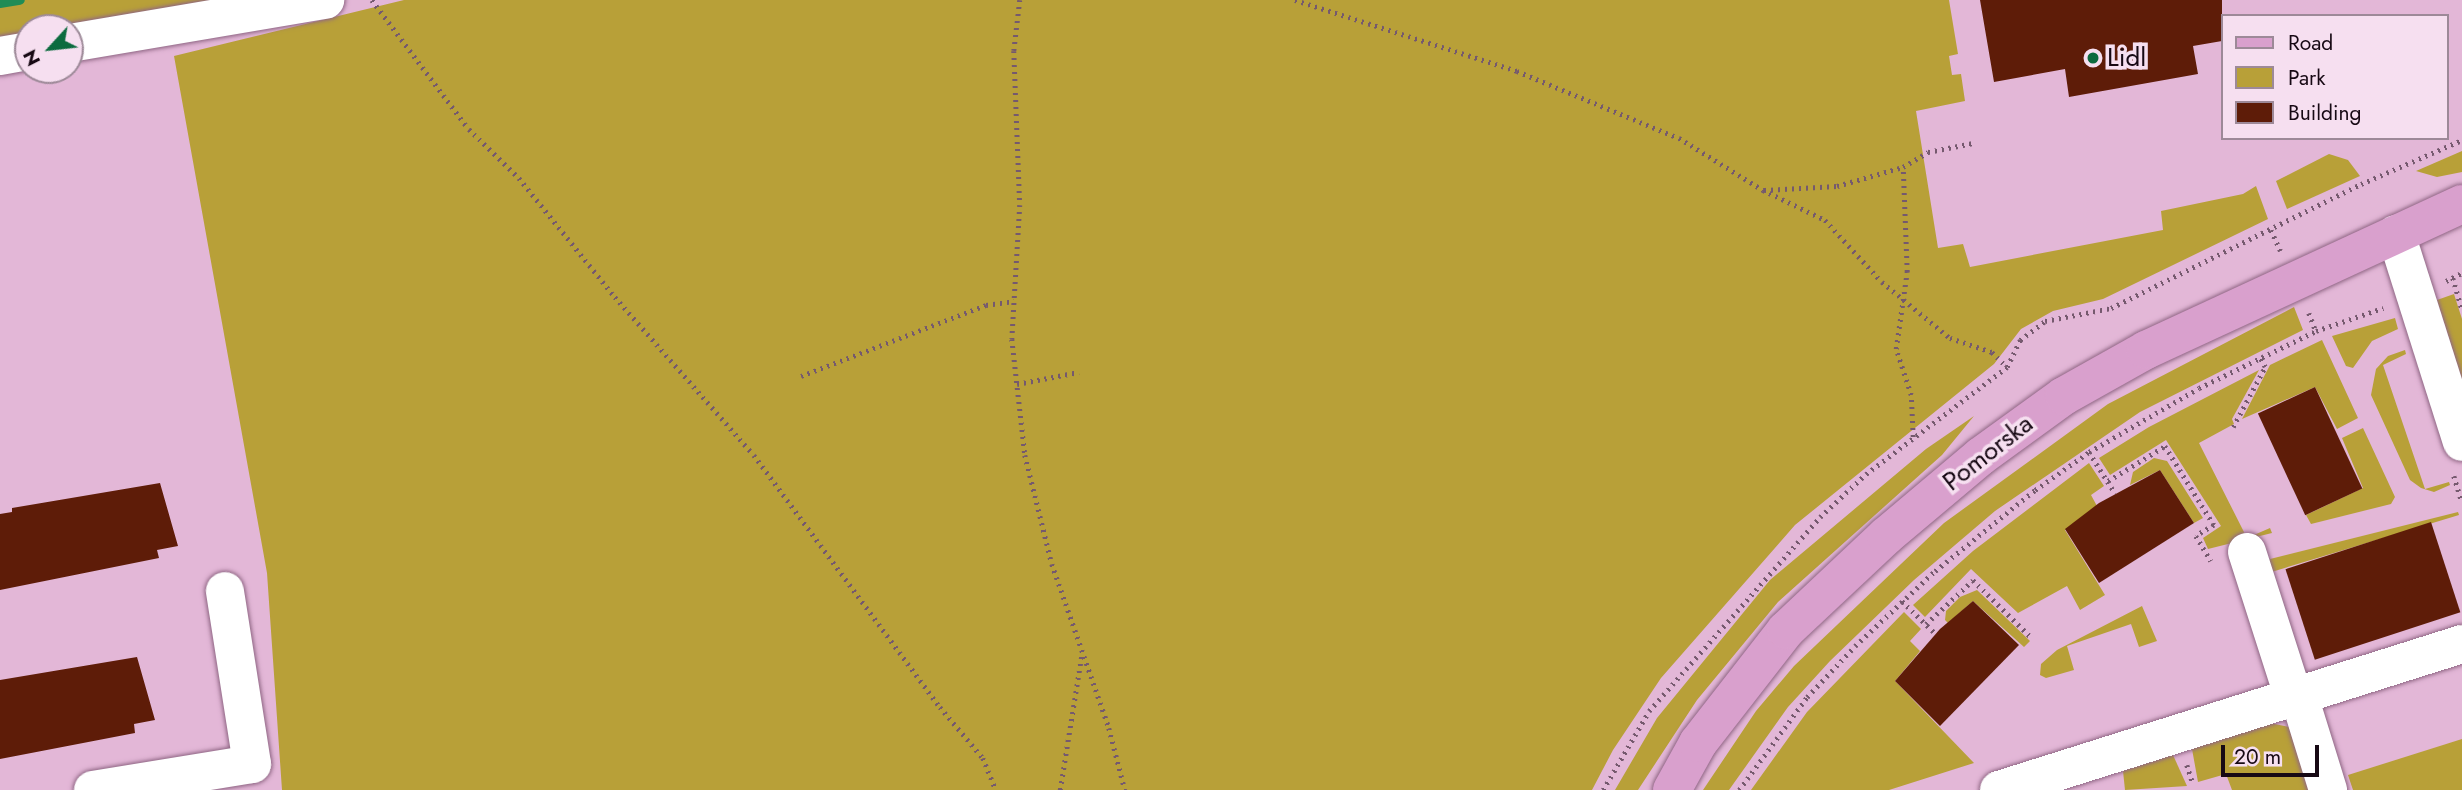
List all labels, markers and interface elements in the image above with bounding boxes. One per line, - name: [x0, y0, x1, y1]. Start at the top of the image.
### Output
- north arrow: [14, 14, 84, 84]
- legend: [2220, 14, 2448, 140]
- text: Road: [2288, 28, 2333, 58]
- place label: Lidl: [2107, 42, 2146, 74]
- text: N: [16, 45, 47, 71]
- marker: Lidl: [2085, 50, 2101, 66]
- text: Park: [2288, 63, 2325, 93]
- text: Building: [2288, 98, 2361, 128]
- street label: Pomorska: [1937, 408, 2039, 498]
- scale bar: [2224, 730, 2322, 774]
- text: 20 m: [2234, 742, 2281, 772]

